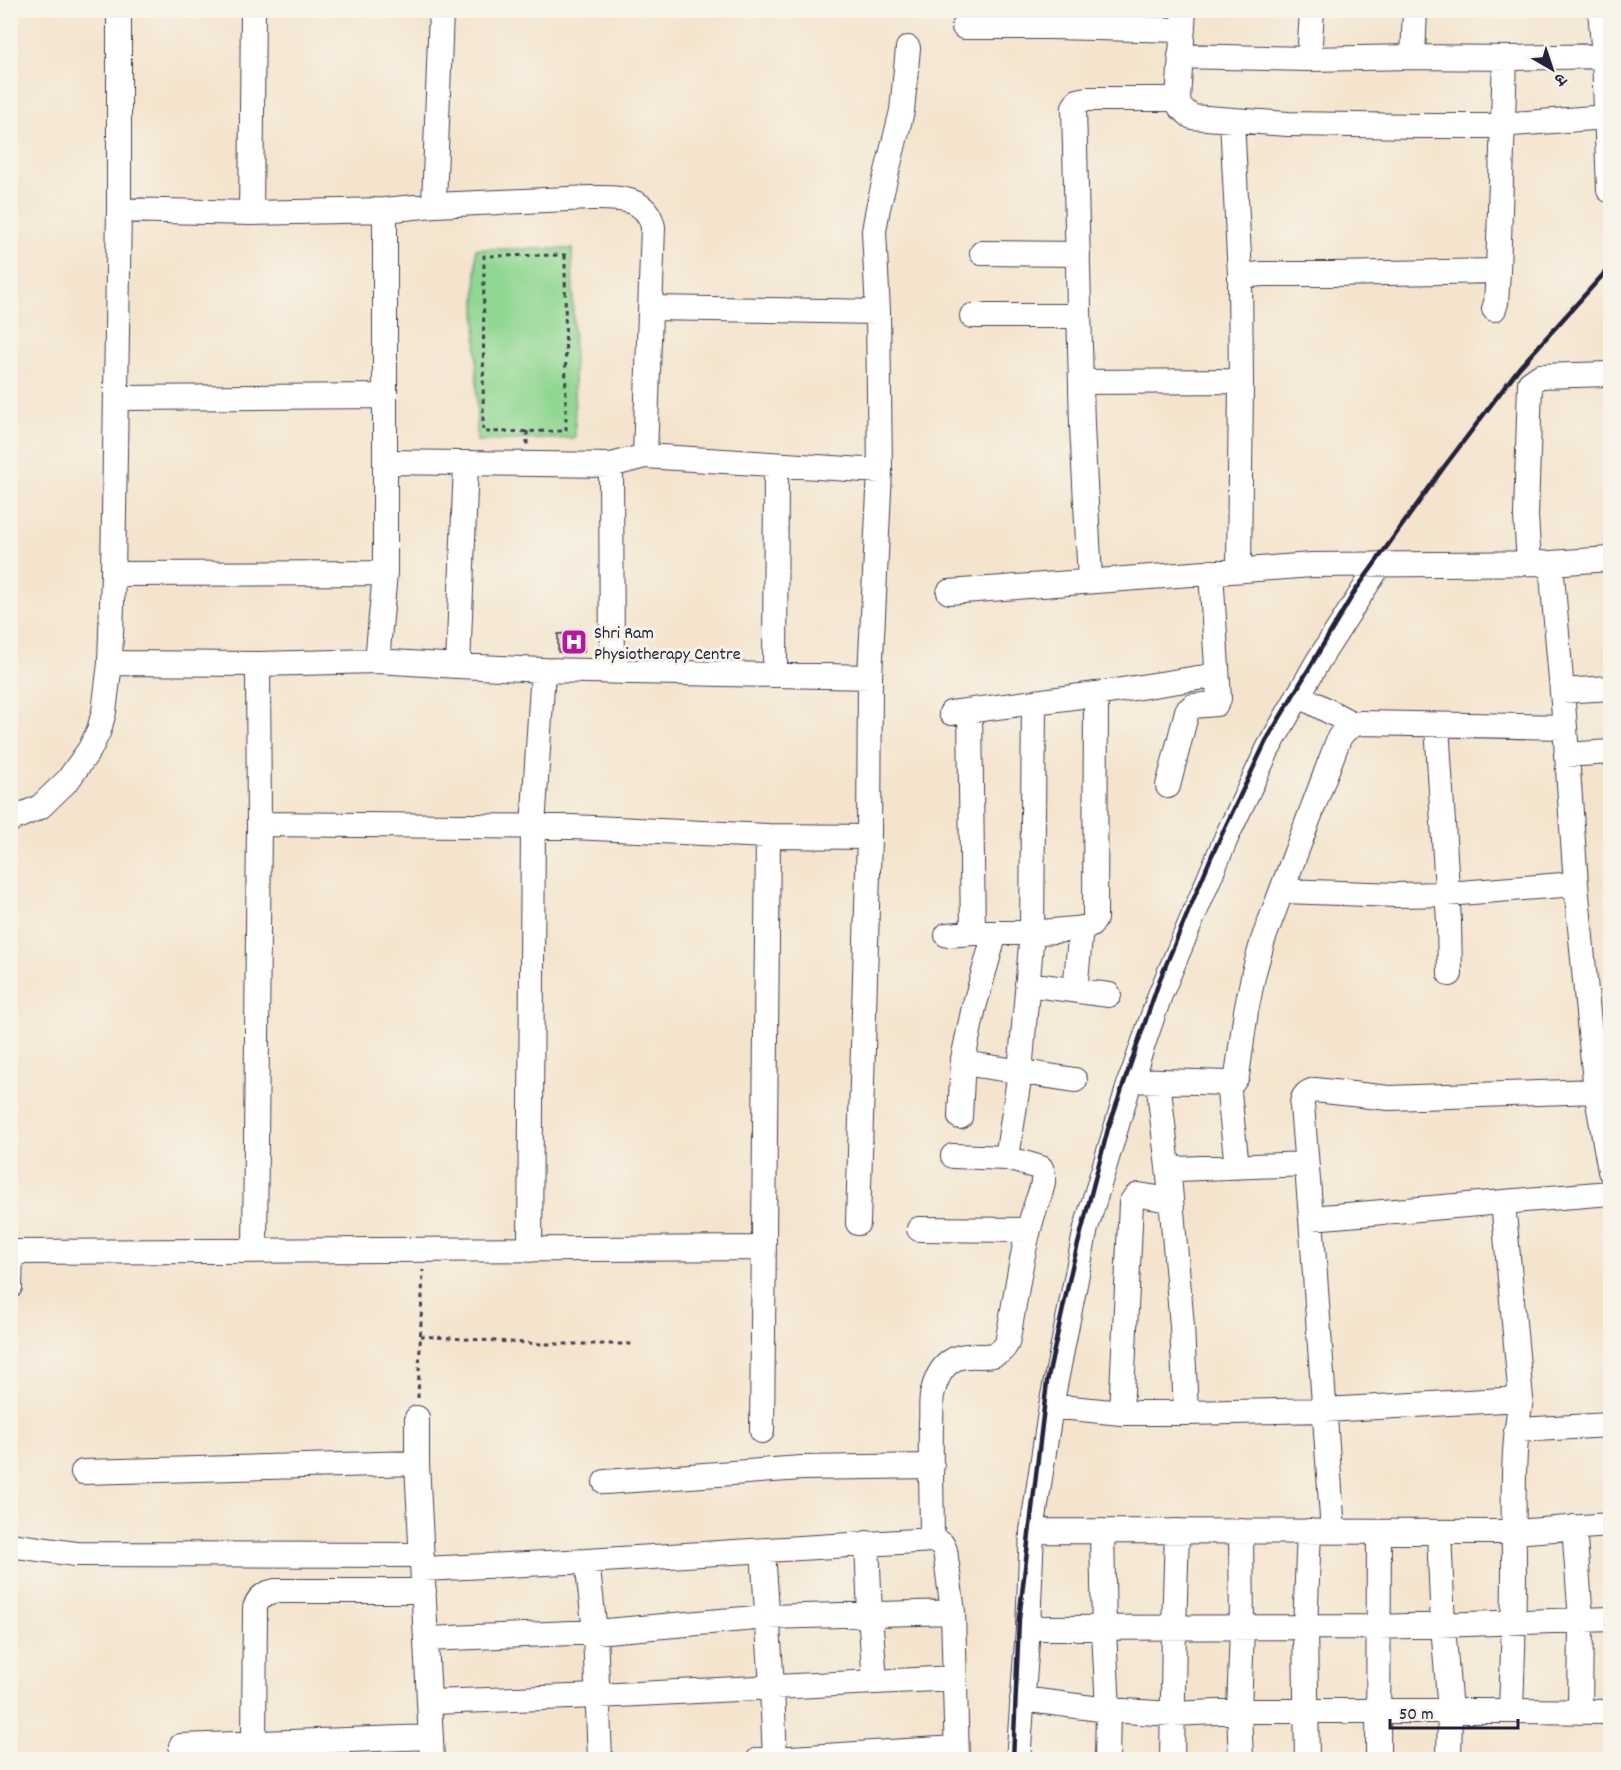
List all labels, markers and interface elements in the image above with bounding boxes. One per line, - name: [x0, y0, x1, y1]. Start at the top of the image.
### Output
- north arrow: [1522, 39, 1582, 99]
- text: उ: [1548, 66, 1571, 91]
- place label: Shri Ram Physiotherapy Centre: [594, 622, 741, 668]
- hospital icon: Shri Ram Physiotherapy Centre: [559, 627, 589, 657]
- scale bar: [1390, 1692, 1518, 1730]
- text: 50 m: [1399, 1703, 1434, 1728]

